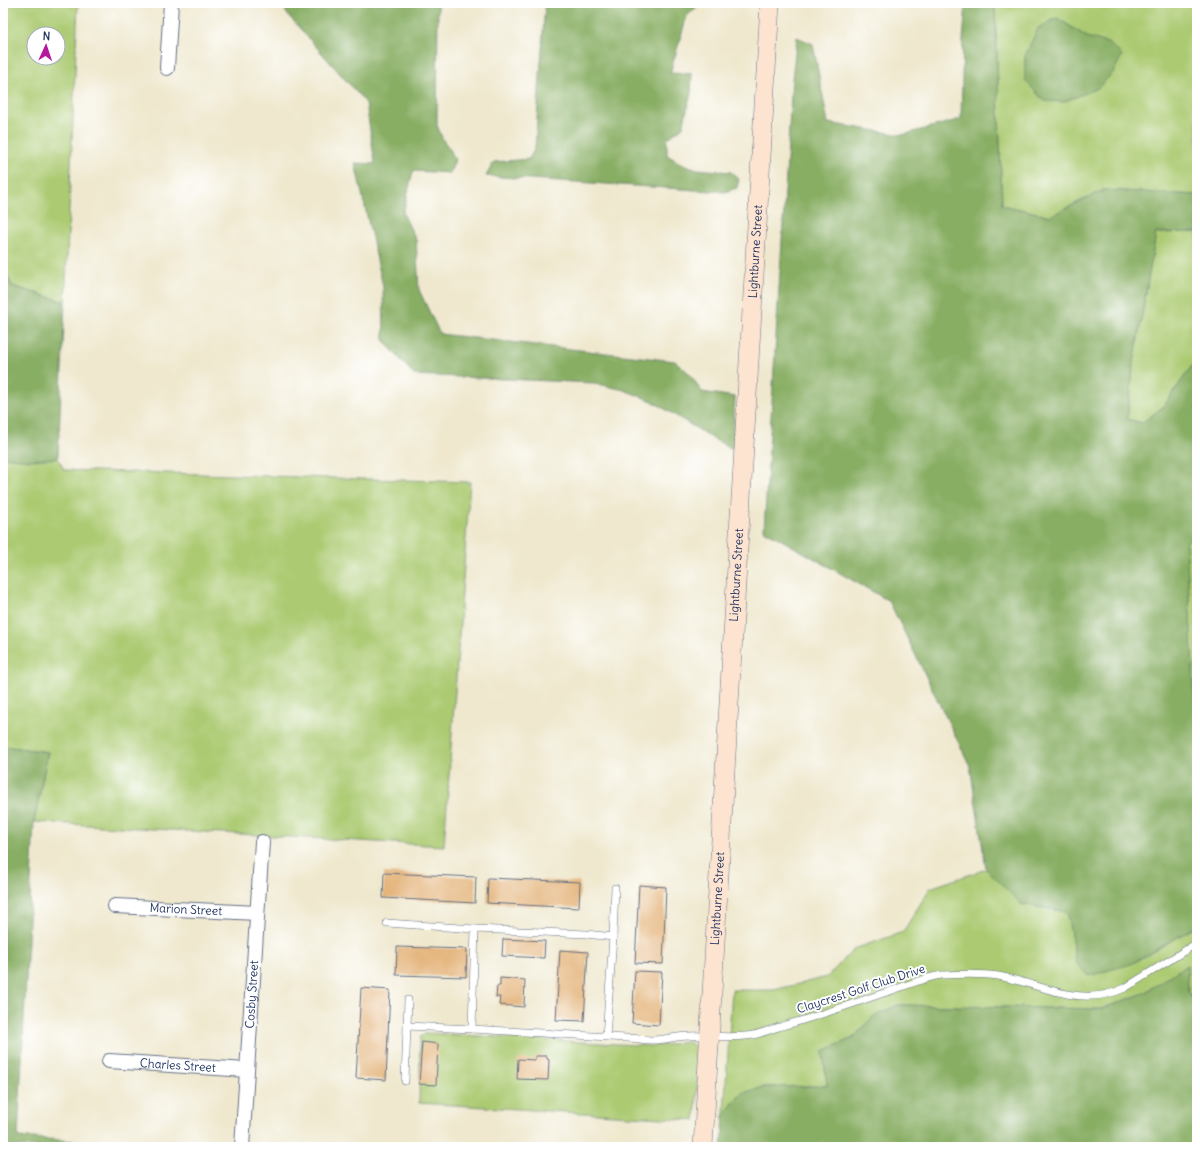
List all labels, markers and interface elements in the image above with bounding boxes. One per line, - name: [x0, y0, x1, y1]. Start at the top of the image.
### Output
- north arrow: [26, 26, 66, 66]
- text: N: [42, 29, 51, 43]
- street label: Lightburne Street: [745, 204, 765, 299]
- street label: Lightburne Street: [726, 528, 746, 622]
- street label: Lightburne Street: [707, 851, 727, 946]
- street label: Marion Street: [149, 900, 223, 918]
- street label: Cosby Street: [242, 960, 261, 1029]
- street label: Claycrest Golf Club Drive: [795, 961, 927, 1016]
- street label: Charles Street: [139, 1055, 216, 1075]

